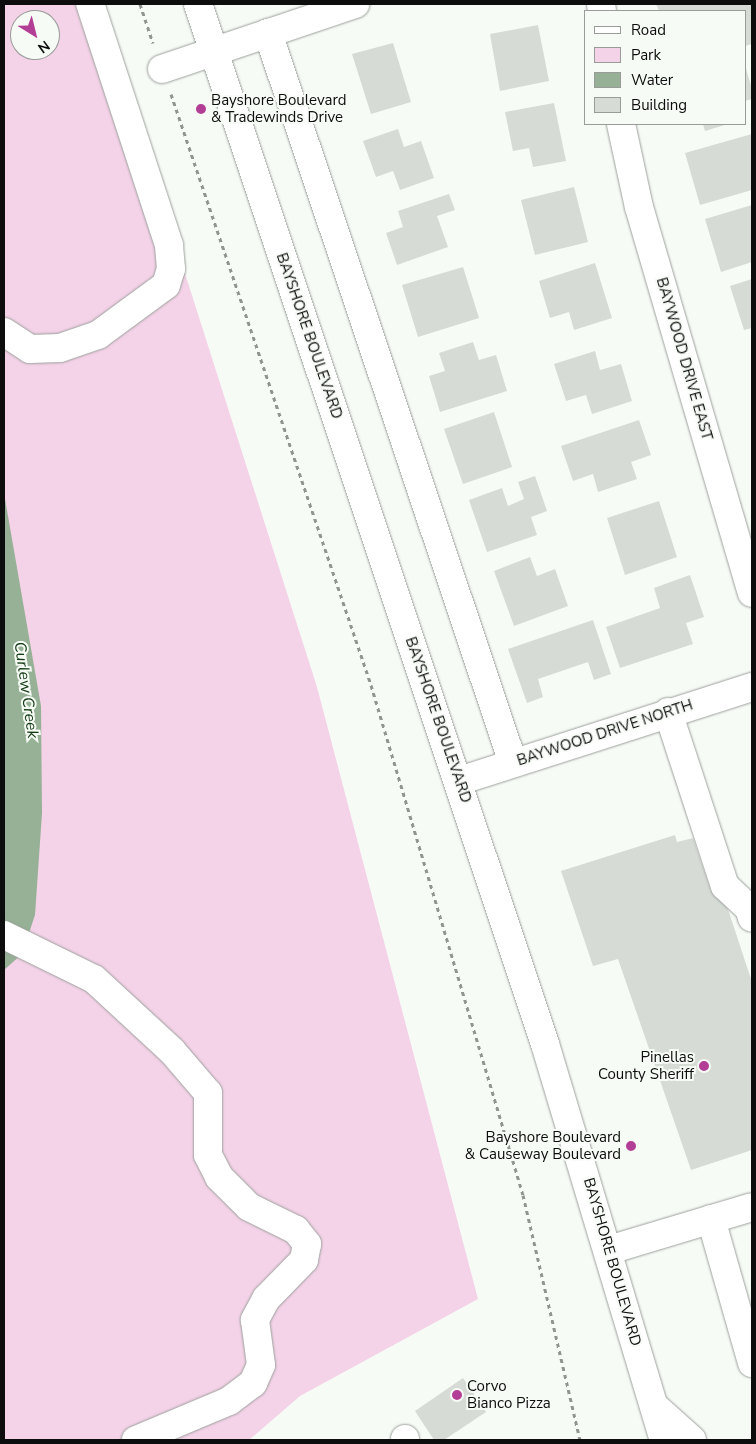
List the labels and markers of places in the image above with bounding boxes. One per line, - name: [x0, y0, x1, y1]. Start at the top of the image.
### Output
- place label: Bayshore Boulevard & Tradewinds Drive: [211, 91, 346, 126]
- marker: Bayshore Boulevard & Tradewinds Drive: [195, 103, 207, 115]
- place label: Pinellas County Sheriff: [598, 1048, 694, 1083]
- marker: Pinellas County Sheriff: [698, 1060, 710, 1072]
- place label: Bayshore Boulevard & Causeway Boulevard: [465, 1128, 621, 1163]
- marker: Bayshore Boulevard & Causeway Boulevard: [625, 1140, 637, 1152]
- place label: Corvo Bianco Pizza: [467, 1377, 551, 1412]
- marker: Corvo Bianco Pizza: [451, 1389, 463, 1401]

